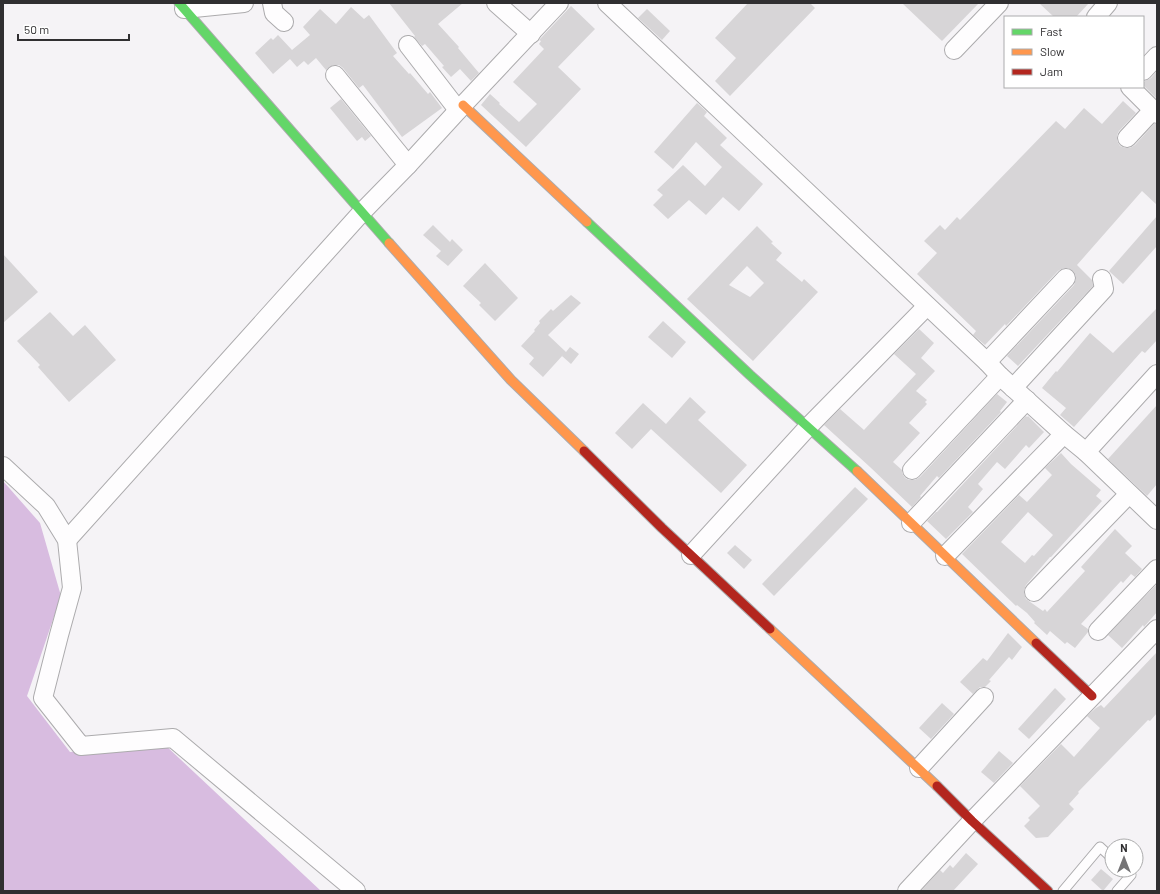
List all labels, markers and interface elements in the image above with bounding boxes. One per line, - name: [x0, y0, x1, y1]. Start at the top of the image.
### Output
- scale bar: [18, 16, 129, 42]
- legend: [1004, 16, 1144, 88]
- text: 50 m: [24, 22, 49, 36]
- text: Fast: [1040, 24, 1063, 38]
- text: Slow: [1040, 44, 1065, 58]
- text: Jam: [1040, 64, 1063, 78]
- north arrow: [1104, 838, 1144, 878]
- text: N: [1120, 841, 1128, 854]

